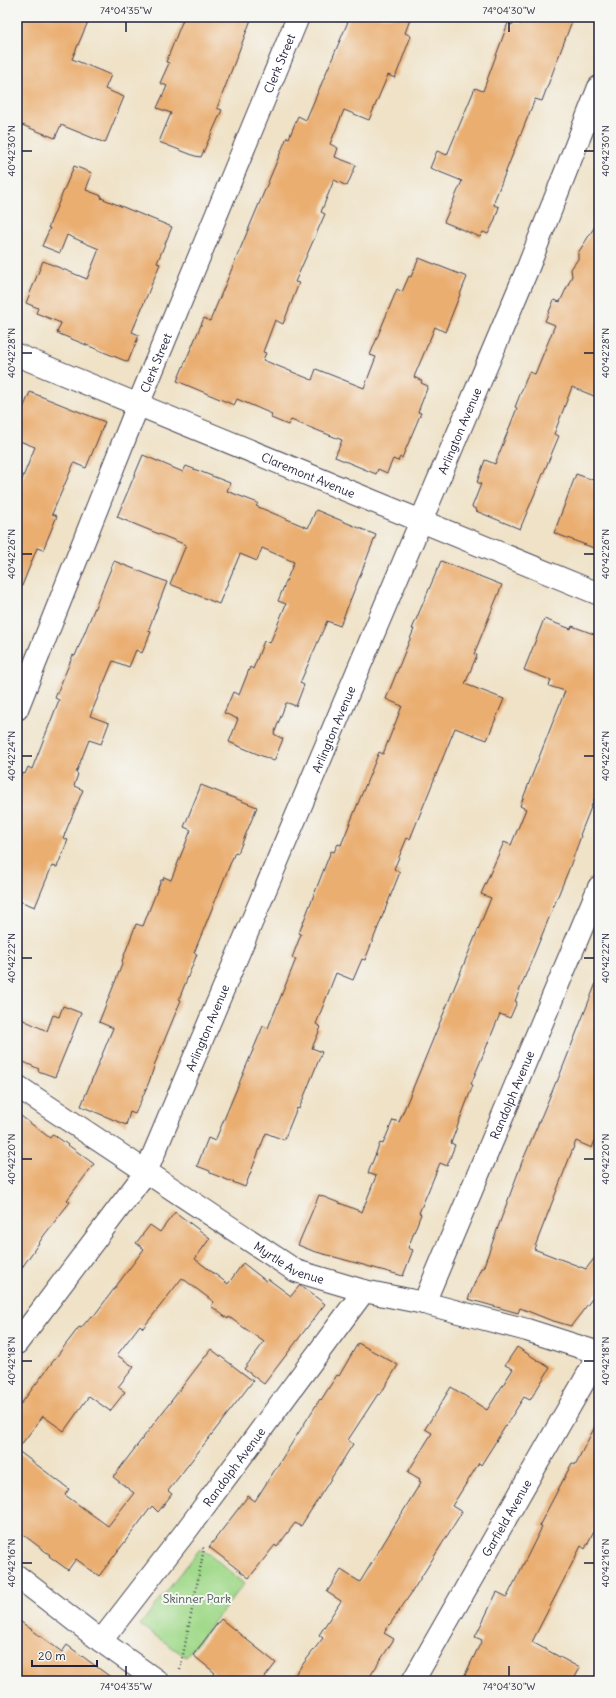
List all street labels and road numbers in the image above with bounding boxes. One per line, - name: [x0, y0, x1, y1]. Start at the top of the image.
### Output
- street label: Clerk Street: [260, 31, 298, 95]
- street label: Clerk Street: [137, 331, 174, 395]
- street label: Arlington Avenue: [434, 385, 484, 476]
- street label: Claremont Avenue: [259, 449, 357, 501]
- street label: Arlington Avenue: [308, 684, 358, 775]
- street label: Arlington Avenue: [182, 982, 232, 1073]
- street label: Randolph Avenue: [486, 1048, 537, 1141]
- street label: Myrtle Avenue: [251, 1238, 326, 1286]
- street label: Randolph Avenue: [199, 1424, 268, 1509]
- street label: Garfield Avenue: [478, 1476, 534, 1559]

